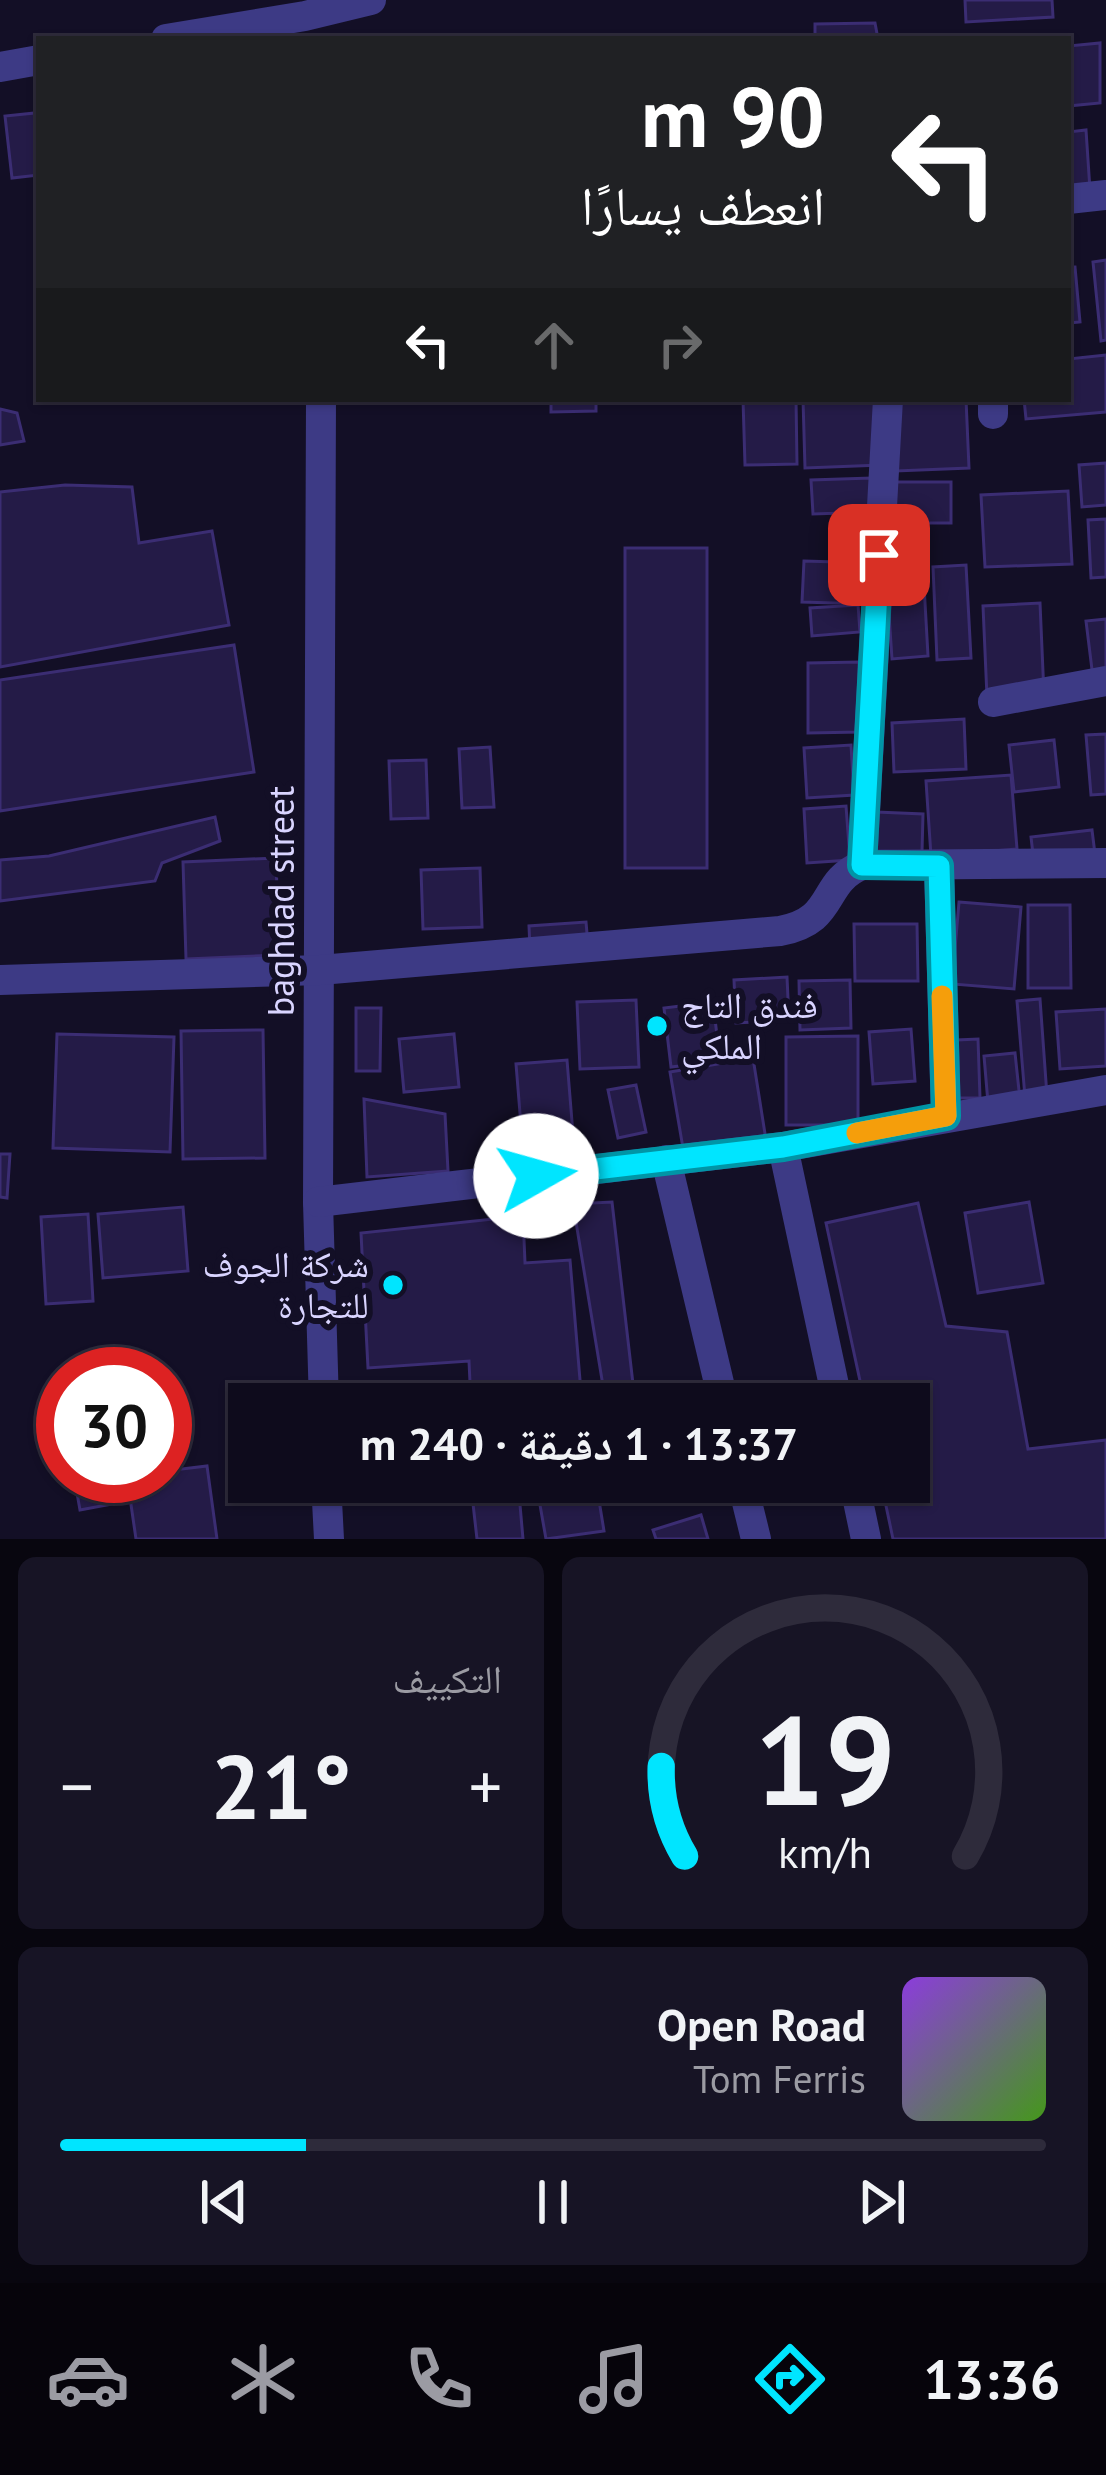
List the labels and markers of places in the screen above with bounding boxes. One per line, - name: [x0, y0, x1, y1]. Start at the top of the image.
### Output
- pin: [828, 504, 930, 606]
- place label: فندق التاج الملكي: [681, 981, 818, 1075]
- marker: فندق التاج الملكي: [644, 1013, 670, 1039]
- place label: شركة الجوف للتجارة: [202, 1240, 369, 1328]
- marker: شركة الجوف للتجارة: [380, 1272, 406, 1298]

